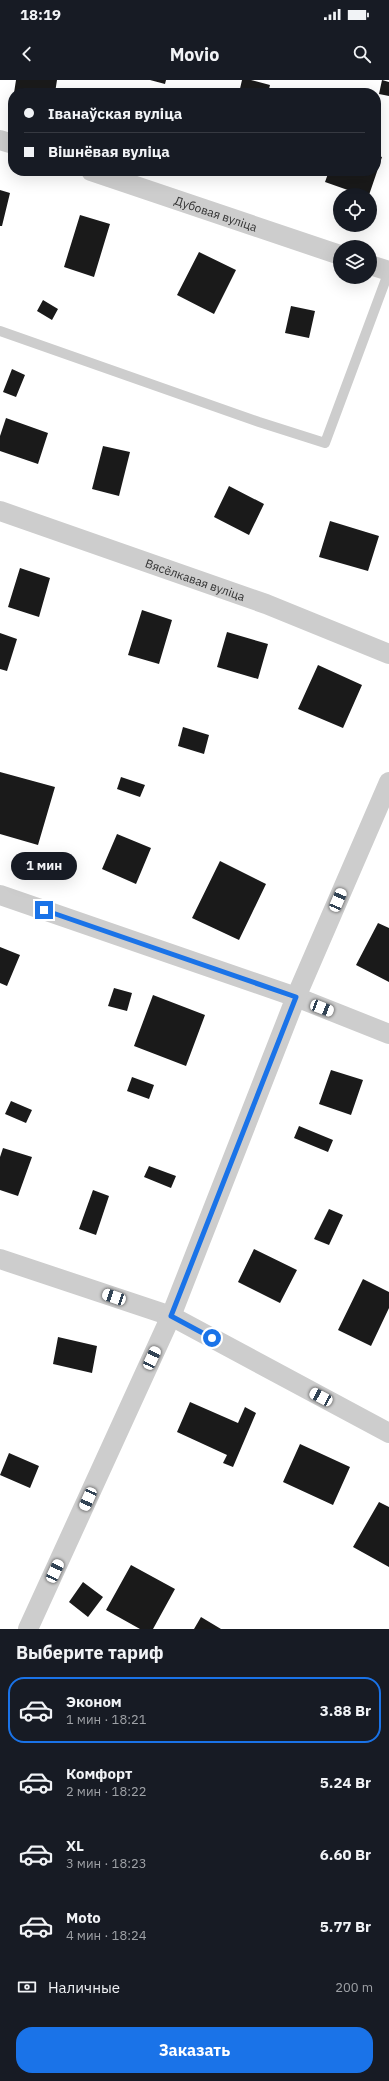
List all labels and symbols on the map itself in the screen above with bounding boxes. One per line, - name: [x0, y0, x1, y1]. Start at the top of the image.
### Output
- street label: Дубовая вуліца: [173, 192, 260, 234]
- street label: Вясёлкавая вуліца: [144, 555, 248, 604]
- callout: 1 мин: [11, 852, 77, 880]
- car: [328, 887, 348, 913]
- route end: [35, 901, 53, 919]
- car: [309, 998, 335, 1018]
- car: [101, 1287, 127, 1307]
- route start: [203, 1329, 221, 1347]
- car: [141, 1345, 163, 1371]
- car: [308, 1386, 334, 1408]
- car: [78, 1486, 98, 1512]
- car: [44, 1558, 66, 1584]

